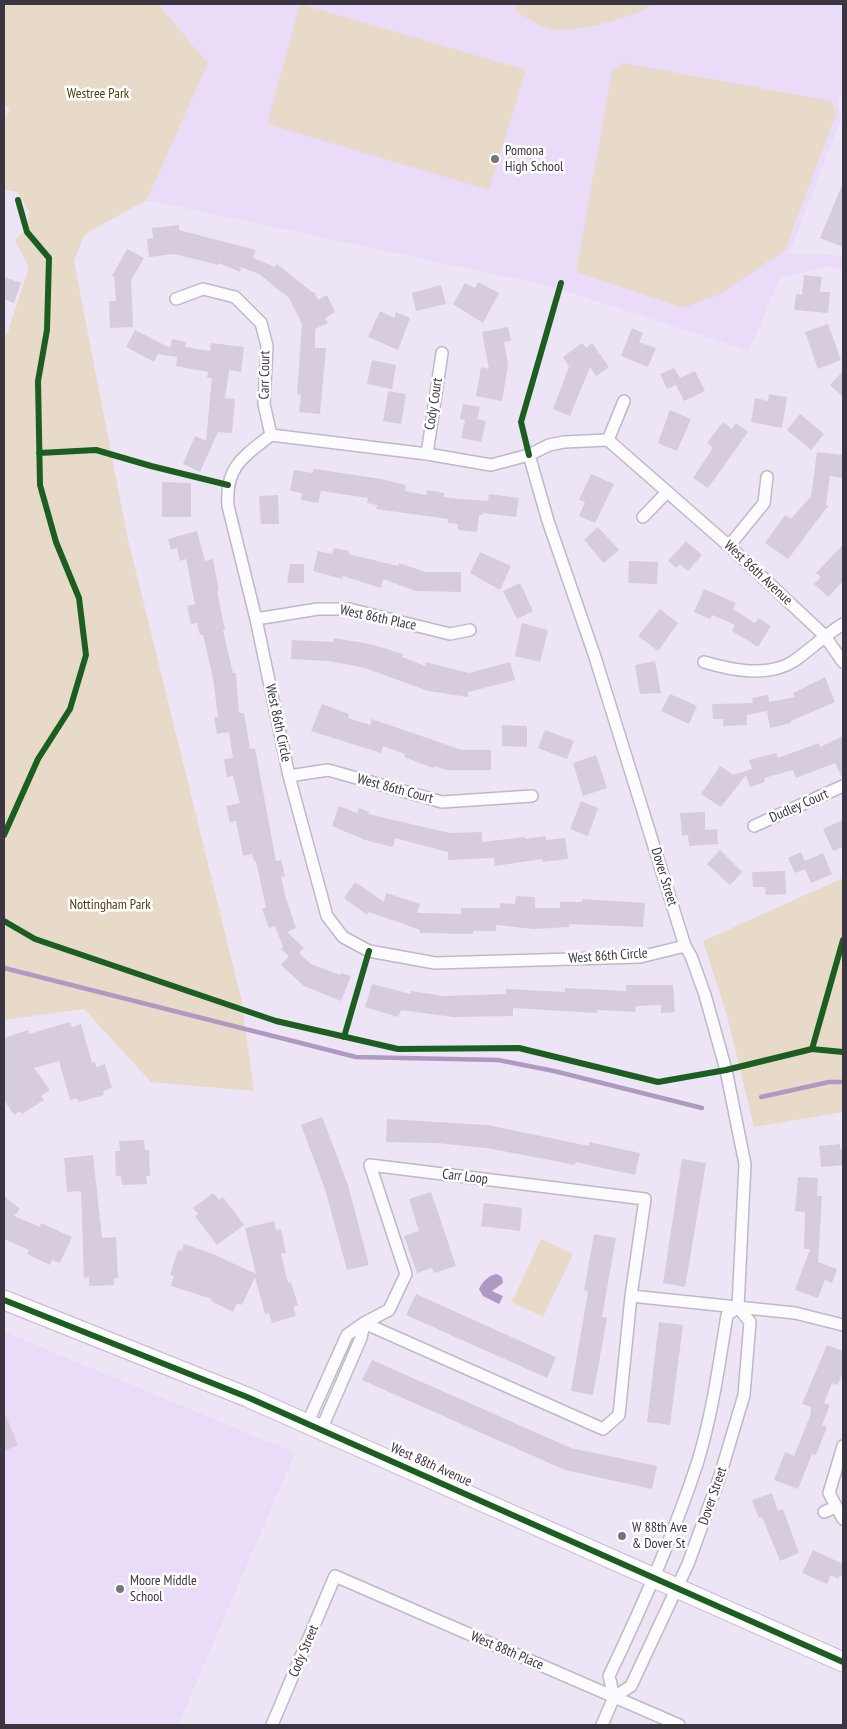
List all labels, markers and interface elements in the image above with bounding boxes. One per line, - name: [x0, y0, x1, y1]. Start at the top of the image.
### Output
- park label: Westree Park: [67, 86, 129, 102]
- place label: Pomona High School: [505, 143, 563, 176]
- marker: Pomona High School: [489, 153, 501, 165]
- street label: Carr Court: [256, 351, 274, 399]
- street label: Cody Court: [422, 377, 446, 431]
- street label: West 86th Avenue: [720, 537, 796, 609]
- street label: West 86th Place: [338, 602, 418, 634]
- street label: West 86th Circle: [262, 683, 294, 763]
- street label: West 86th Court: [355, 771, 435, 807]
- street label: Dudley Court: [767, 786, 831, 826]
- street label: Dover Street: [647, 846, 681, 908]
- park label: Nottingham Park: [69, 897, 151, 913]
- street label: West 86th Circle: [568, 945, 648, 967]
- street label: Carr Loop: [441, 1166, 489, 1188]
- street label: West 88th Avenue: [388, 1440, 474, 1490]
- street label: Dover Street: [695, 1465, 731, 1527]
- place label: W 88th Ave & Dover St: [632, 1520, 687, 1552]
- marker: W 88th Ave & Dover St: [616, 1530, 628, 1542]
- place label: Moore Middle School: [130, 1573, 197, 1605]
- marker: Moore Middle School: [114, 1583, 126, 1595]
- street label: Cody Street: [285, 1622, 323, 1680]
- street label: West 88th Place: [468, 1628, 546, 1674]

